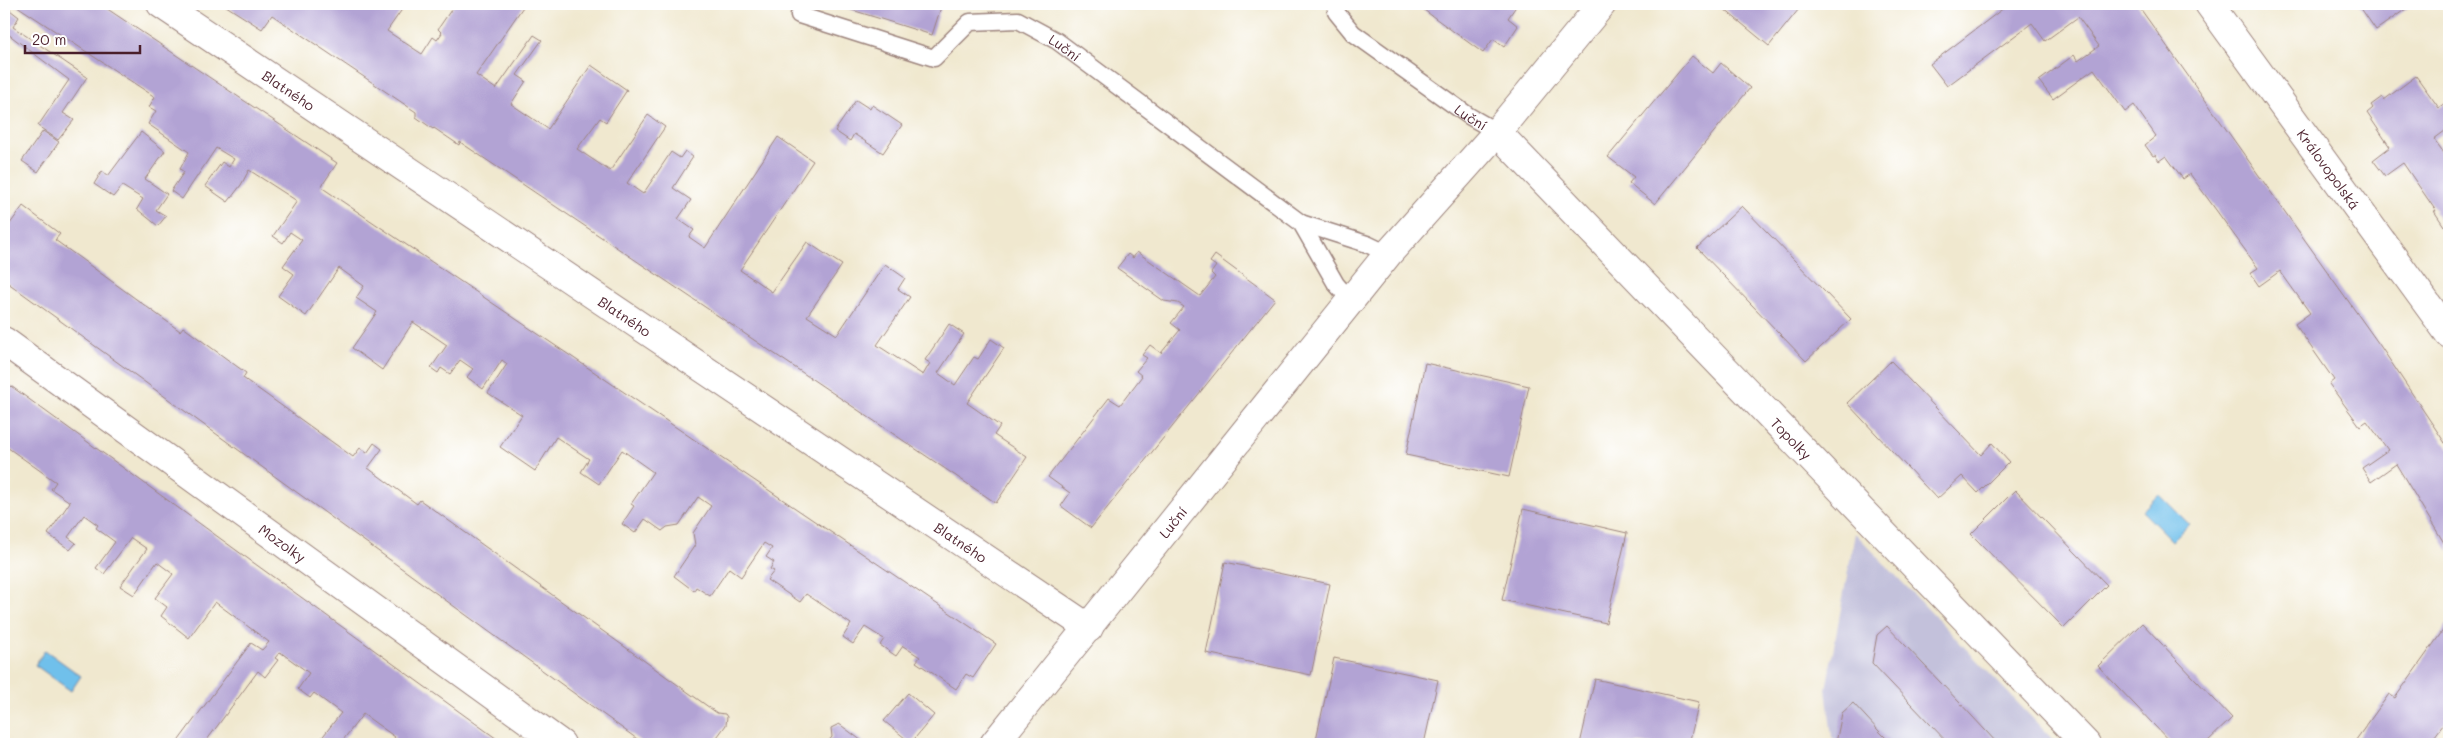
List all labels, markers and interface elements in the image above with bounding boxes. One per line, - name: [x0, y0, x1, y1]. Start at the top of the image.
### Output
- scale bar: [25, 22, 140, 54]
- text: 20 m: [32, 29, 66, 49]
- street label: Luční: [1046, 29, 1085, 65]
- street label: Blatného: [259, 65, 319, 114]
- street label: Luční: [1451, 99, 1491, 134]
- street label: Královopolská: [2293, 125, 2365, 213]
- street label: Blatného: [595, 291, 655, 340]
- street label: Topolky: [1767, 413, 1816, 463]
- street label: Luční: [1154, 502, 1191, 542]
- street label: Blatného: [931, 517, 991, 566]
- street label: Mozolky: [255, 519, 310, 566]

